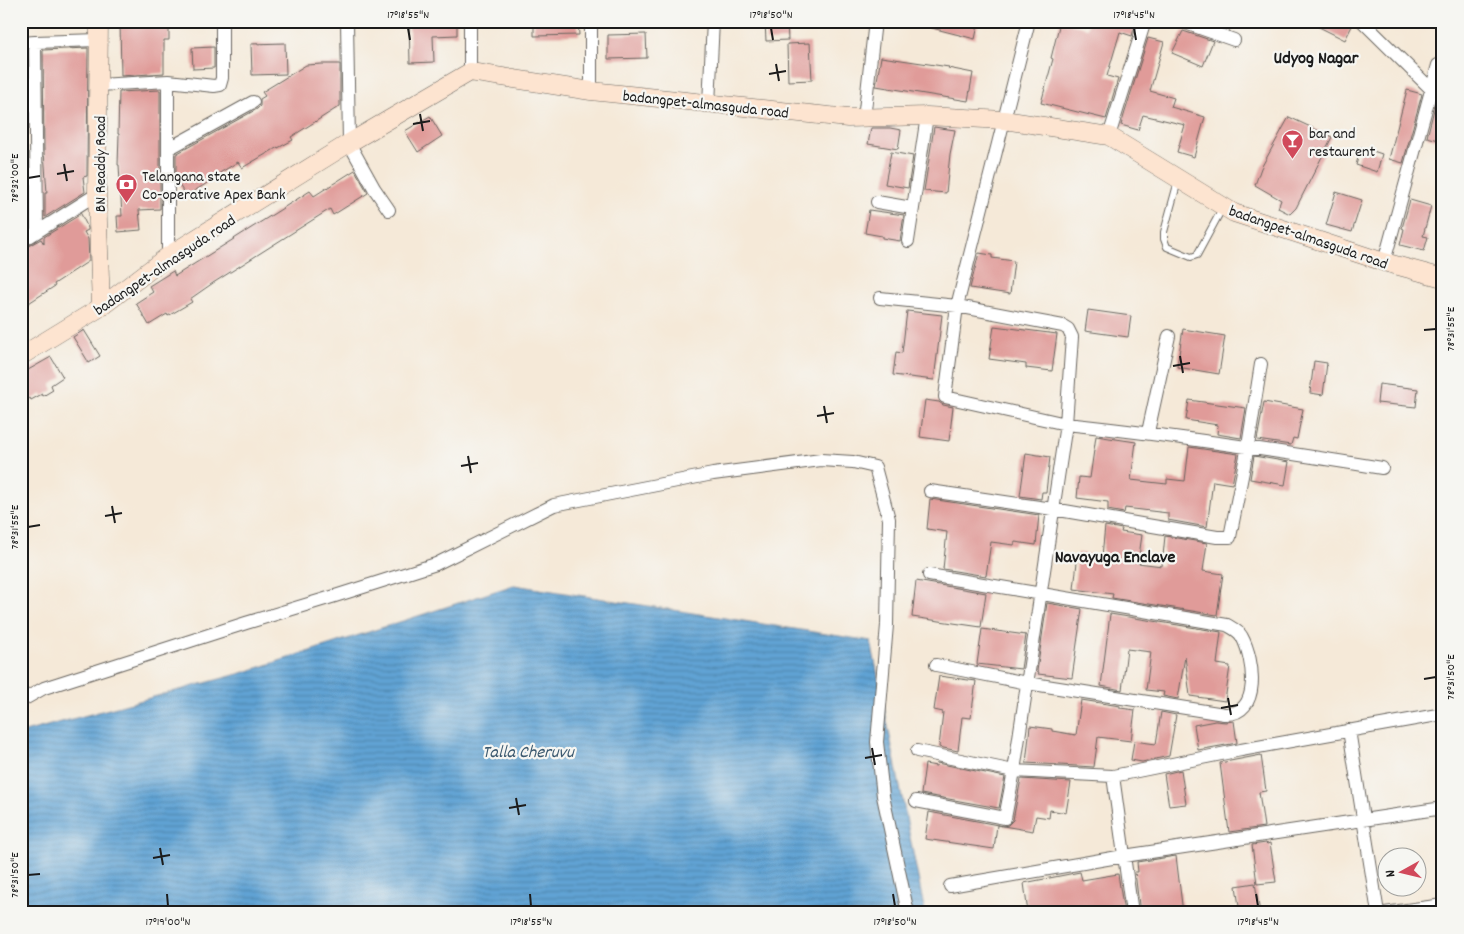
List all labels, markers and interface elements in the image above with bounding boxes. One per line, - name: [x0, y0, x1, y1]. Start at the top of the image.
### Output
- text: 17°18'55"N: [387, 7, 429, 24]
- text: 17°18'50"N: [749, 7, 793, 24]
- text: 17°18'45"N: [1113, 7, 1155, 24]
- district label: Udyog Nagar: [1274, 47, 1359, 72]
- street label: badangpet-almasguda road: [622, 85, 790, 126]
- street label: BN Readdy Road: [90, 116, 113, 212]
- place label: bar and restaurent: [1309, 123, 1375, 164]
- bar icon: bar and restaurent: [1281, 129, 1305, 160]
- text: 78°32'00"E: [7, 153, 24, 203]
- place label: Telangana state Co-operative Apex Bank: [142, 166, 285, 207]
- bank icon: Telangana state Co-operative Apex Bank: [114, 172, 138, 203]
- street label: badangpet-almasguda road: [1226, 200, 1391, 276]
- street label: badangpet-almasguda road: [90, 210, 241, 322]
- text: 78°31'55"E: [1443, 306, 1460, 351]
- text: 78°31'55"E: [7, 504, 24, 549]
- district label: Navayuga Enclave: [1055, 546, 1175, 571]
- text: 78°31'50"E: [1443, 654, 1460, 700]
- water label: Talla Cheruvu: [482, 741, 575, 766]
- north arrow: [1376, 846, 1426, 896]
- text: 78°31'50"E: [7, 852, 24, 898]
- text: N: [1381, 869, 1401, 878]
- text: 17°19'00"N: [146, 914, 190, 931]
- text: 17°18'55"N: [510, 914, 552, 931]
- text: 17°18'50"N: [873, 914, 917, 931]
- text: 17°18'45"N: [1237, 914, 1279, 931]

